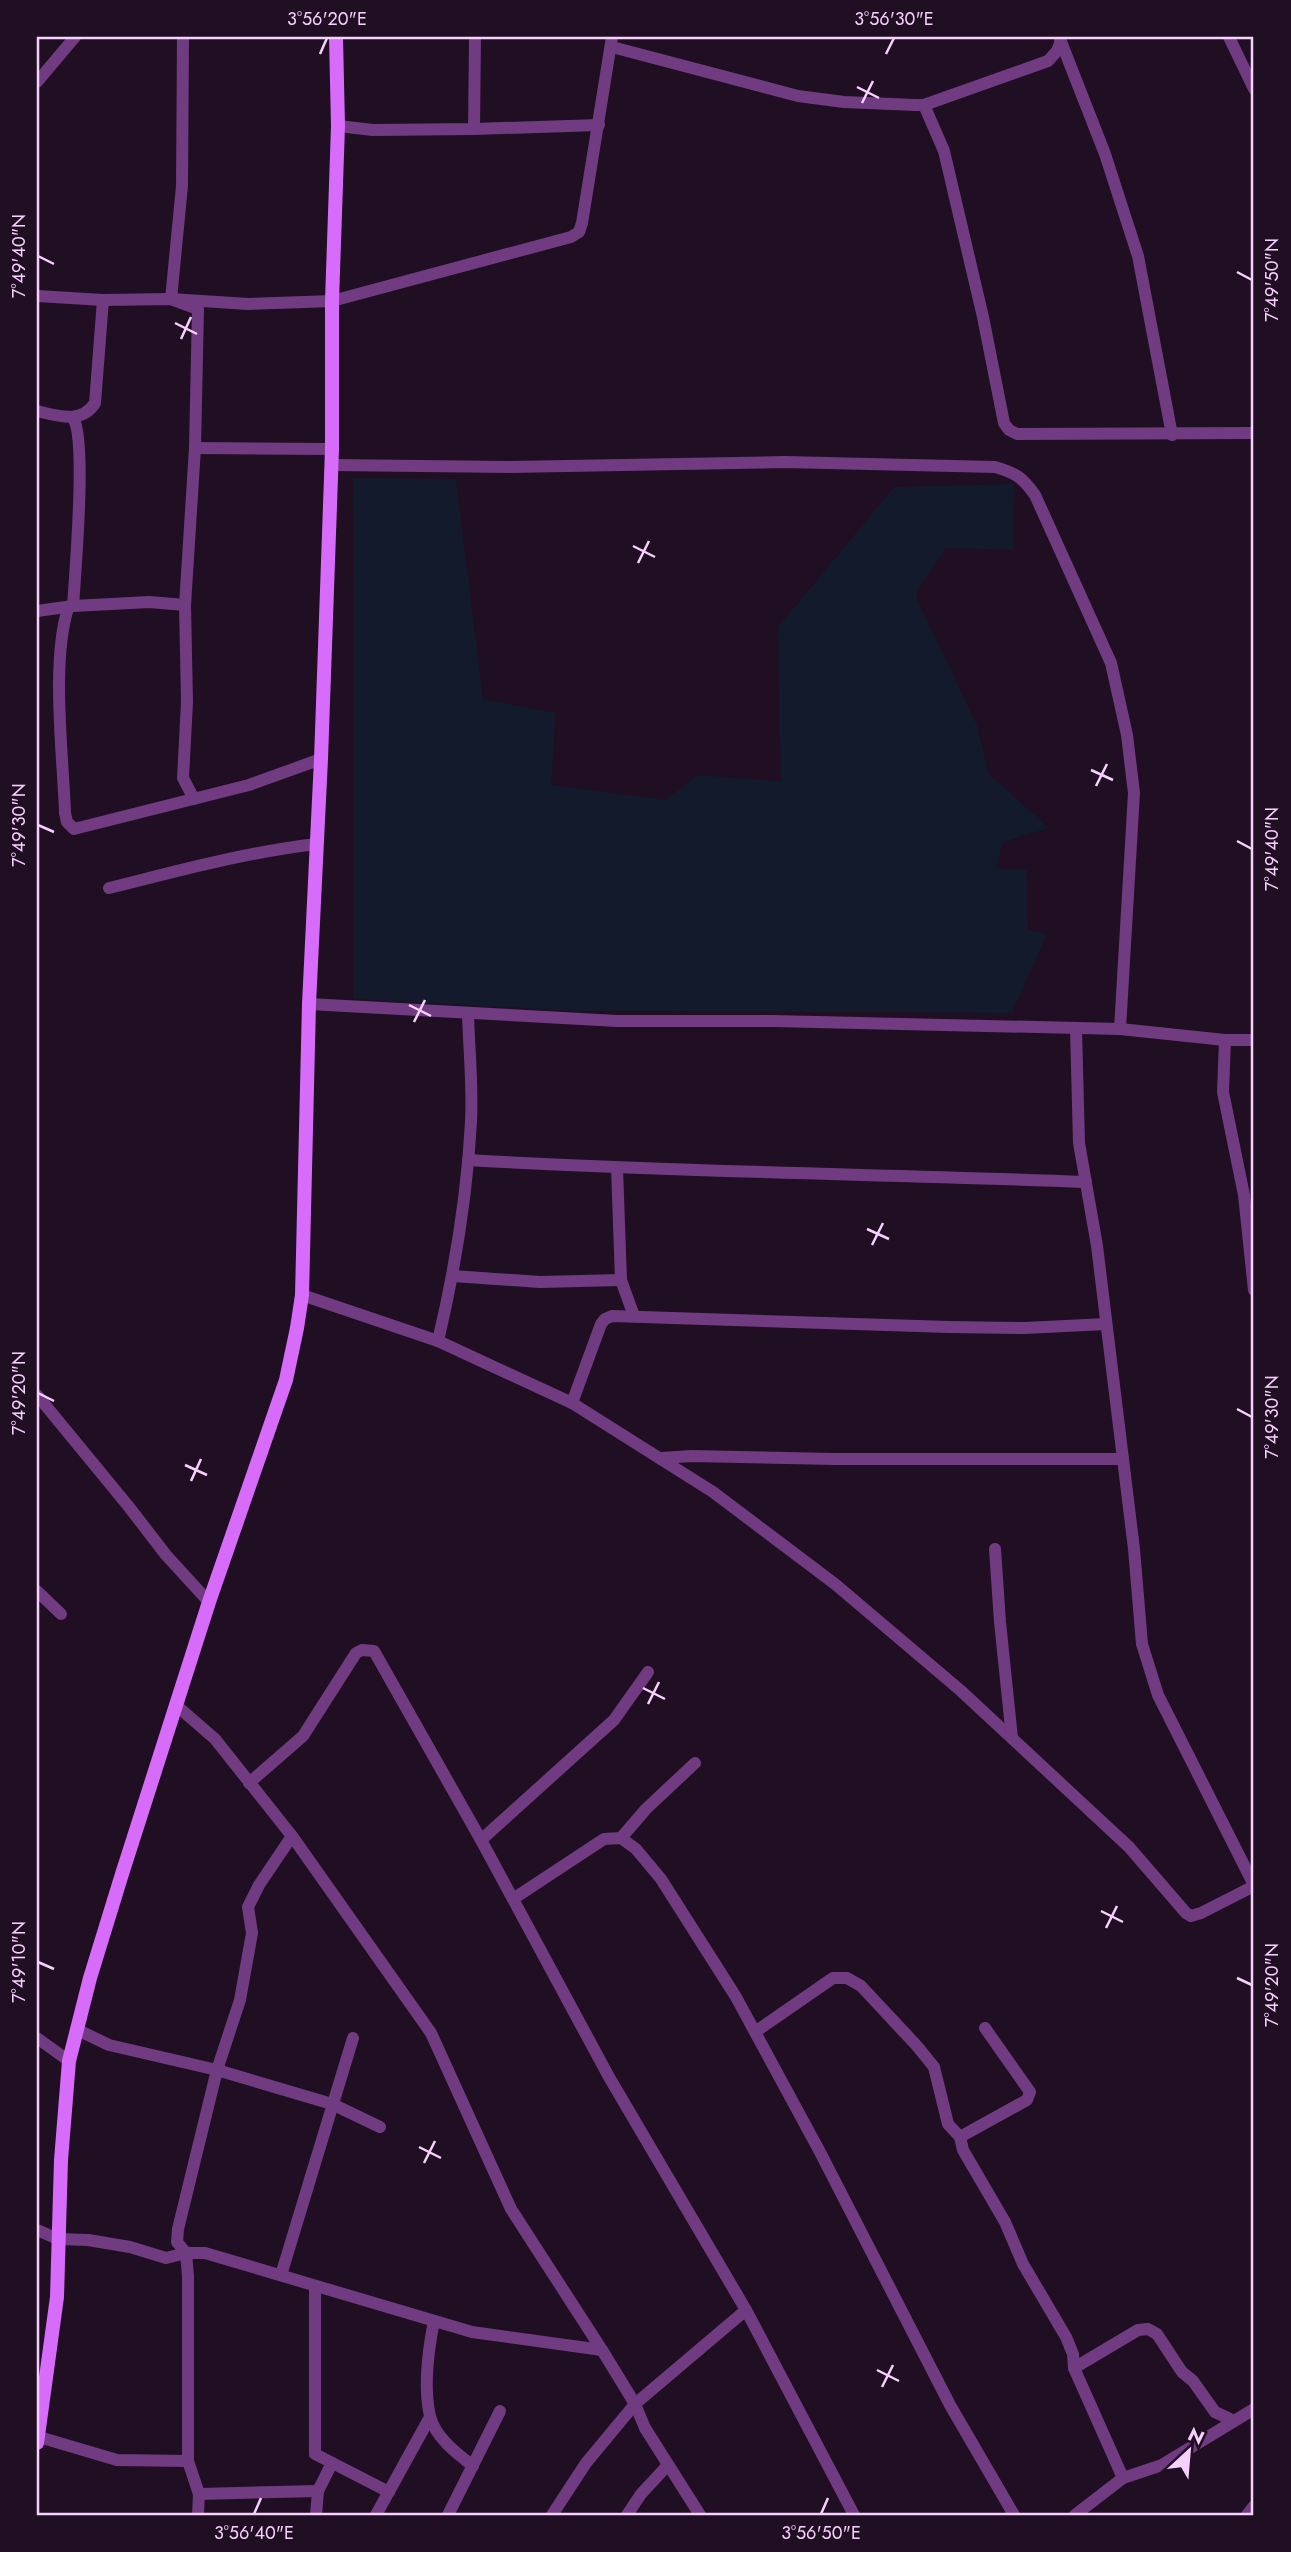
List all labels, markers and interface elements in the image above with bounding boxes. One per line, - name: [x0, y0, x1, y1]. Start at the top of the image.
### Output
- text: 3°56'20"E: [287, 6, 367, 32]
- text: 3°56'30"E: [854, 6, 934, 32]
- text: 7°49'40"N: [6, 214, 32, 298]
- text: 7°49'50"N: [1259, 238, 1285, 322]
- text: 7°49'30"N: [6, 783, 32, 867]
- text: 7°49'40"N: [1259, 807, 1285, 891]
- text: 7°49'20"N: [6, 1351, 32, 1435]
- text: 7°49'30"N: [1259, 1375, 1285, 1459]
- text: 7°49'10"N: [6, 1921, 32, 2003]
- text: 7°49'20"N: [1259, 1943, 1285, 2027]
- north arrow: [1154, 2416, 1224, 2486]
- text: N: [1184, 2421, 1209, 2452]
- text: 3°56'40"E: [214, 2520, 294, 2546]
- text: 3°56'50"E: [781, 2520, 861, 2546]

